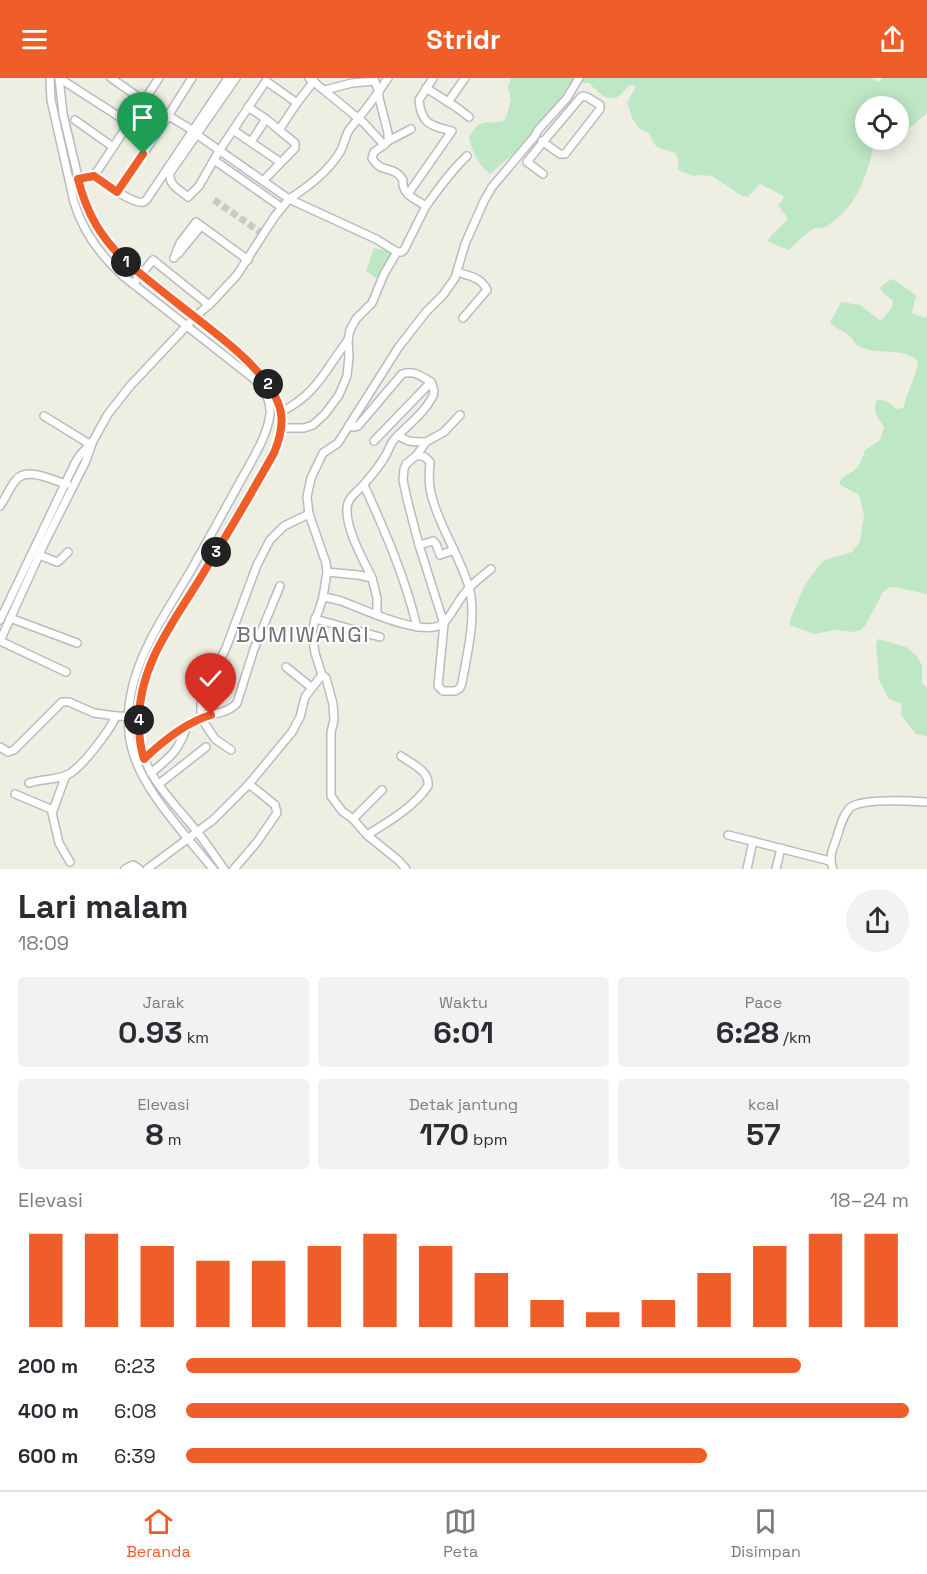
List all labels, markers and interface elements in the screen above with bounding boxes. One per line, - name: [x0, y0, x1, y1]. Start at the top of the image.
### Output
- text: Stridr: [426, 22, 501, 57]
- icon: menu: [18, 23, 51, 56]
- icon: share: [876, 23, 909, 56]
- pin: [117, 92, 168, 154]
- map controls: [855, 96, 909, 150]
- button: locate: [855, 96, 909, 150]
- icon: arrive: [126, 101, 159, 134]
- pin: 1: [111, 247, 141, 277]
- text: 1: [122, 251, 130, 272]
- pin: 2: [253, 369, 283, 399]
- text: 2: [263, 373, 273, 394]
- pin: 3: [201, 537, 231, 567]
- text: 3: [211, 541, 221, 562]
- district label: BUMIWANGI: [236, 620, 370, 648]
- pin: [185, 653, 236, 715]
- icon: check: [194, 662, 227, 695]
- pin: 4: [124, 705, 154, 735]
- text: 4: [134, 709, 144, 730]
- text: Lari malam: [18, 886, 188, 928]
- button: share: [846, 889, 909, 952]
- text: 18:09: [18, 930, 69, 956]
- text: Jarak: [143, 992, 184, 1013]
- text: Waktu: [439, 992, 488, 1013]
- text: Pace: [745, 992, 782, 1013]
- text: 0.93: [118, 1013, 183, 1052]
- text: 6:01: [433, 1013, 494, 1052]
- text: 6:28: [716, 1013, 779, 1052]
- text: km: [183, 1027, 209, 1048]
- text: /km: [779, 1027, 811, 1048]
- text: Elevasi: [138, 1094, 189, 1115]
- text: Detak jantung: [409, 1094, 518, 1115]
- text: kcal: [748, 1094, 779, 1115]
- text: 8: [146, 1115, 164, 1154]
- text: 170: [420, 1115, 469, 1154]
- text: 57: [746, 1115, 781, 1154]
- text: m: [164, 1129, 181, 1150]
- text: bpm: [469, 1129, 507, 1150]
- text: Elevasi: [18, 1187, 83, 1213]
- text: 18–24 m: [830, 1187, 909, 1213]
- text: 200 m: [18, 1353, 78, 1379]
- text: 6:23: [114, 1353, 155, 1379]
- text: 400 m: [18, 1398, 79, 1424]
- text: 6:08: [114, 1398, 157, 1424]
- text: 600 m: [18, 1443, 78, 1469]
- text: 6:39: [114, 1443, 156, 1469]
- tab: Beranda: [126, 1505, 191, 1562]
- tab: Peta: [443, 1505, 478, 1562]
- tab: Disimpan: [731, 1505, 801, 1562]

